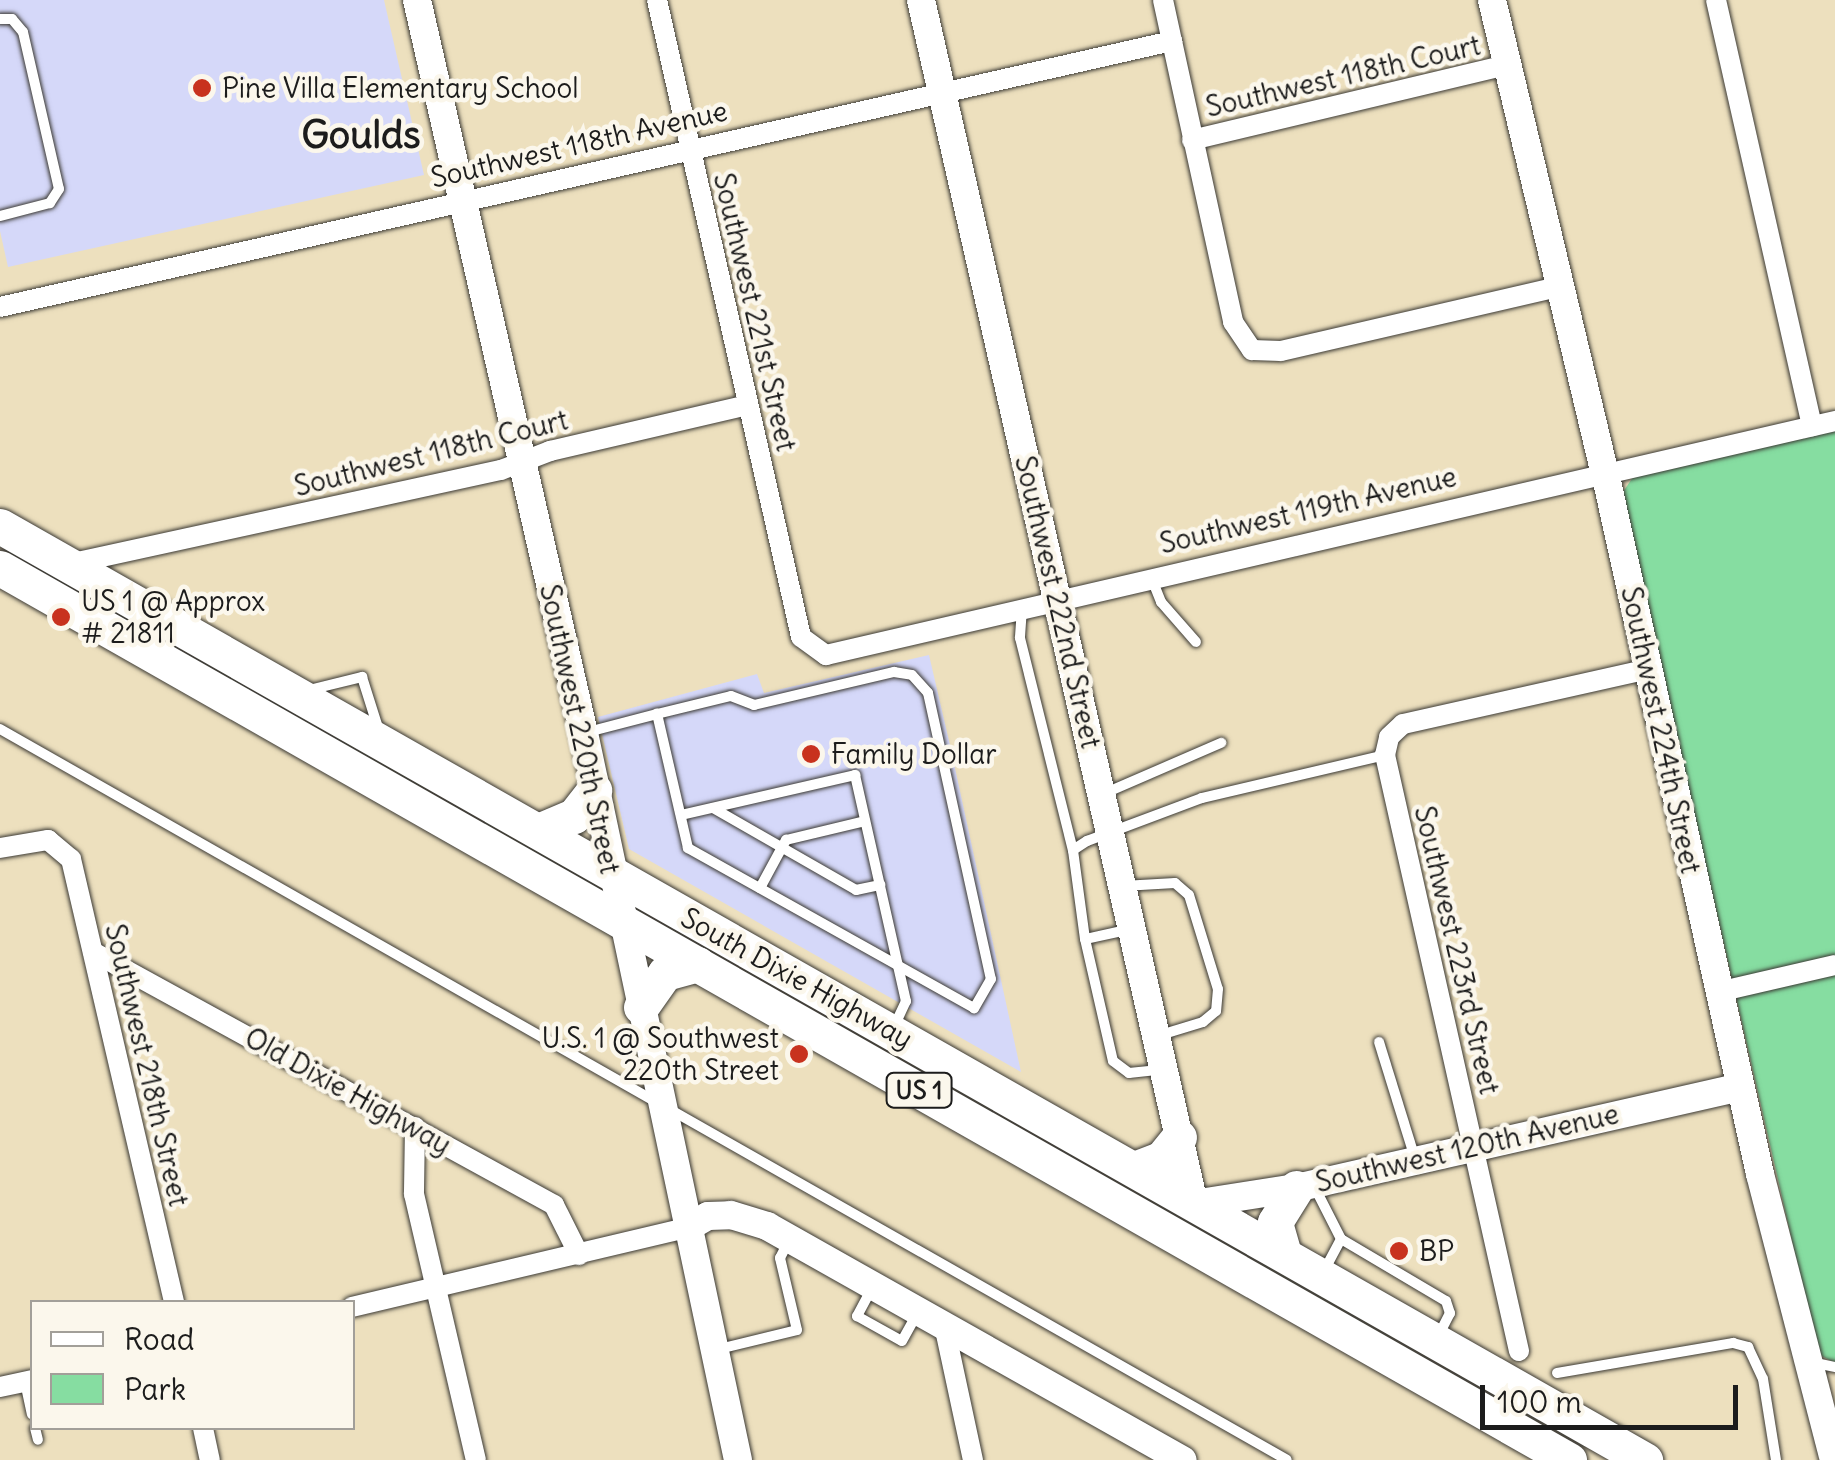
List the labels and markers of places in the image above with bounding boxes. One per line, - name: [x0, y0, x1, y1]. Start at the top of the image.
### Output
- place label: Pine Villa Elementary School: [222, 71, 579, 105]
- marker: Pine Villa Elementary School: [191, 77, 213, 99]
- place label: US 1 @ Approx # 21811: [81, 584, 265, 650]
- marker: US 1 @ Approx # 21811: [50, 606, 72, 628]
- place label: Family Dollar: [831, 737, 997, 771]
- marker: Family Dollar: [800, 743, 822, 765]
- place label: U.S. 1 @ Southwest 220th Street: [542, 1021, 779, 1087]
- marker: U.S. 1 @ Southwest 220th Street: [788, 1043, 810, 1065]
- place label: BP: [1419, 1234, 1454, 1268]
- marker: BP: [1388, 1240, 1410, 1262]

